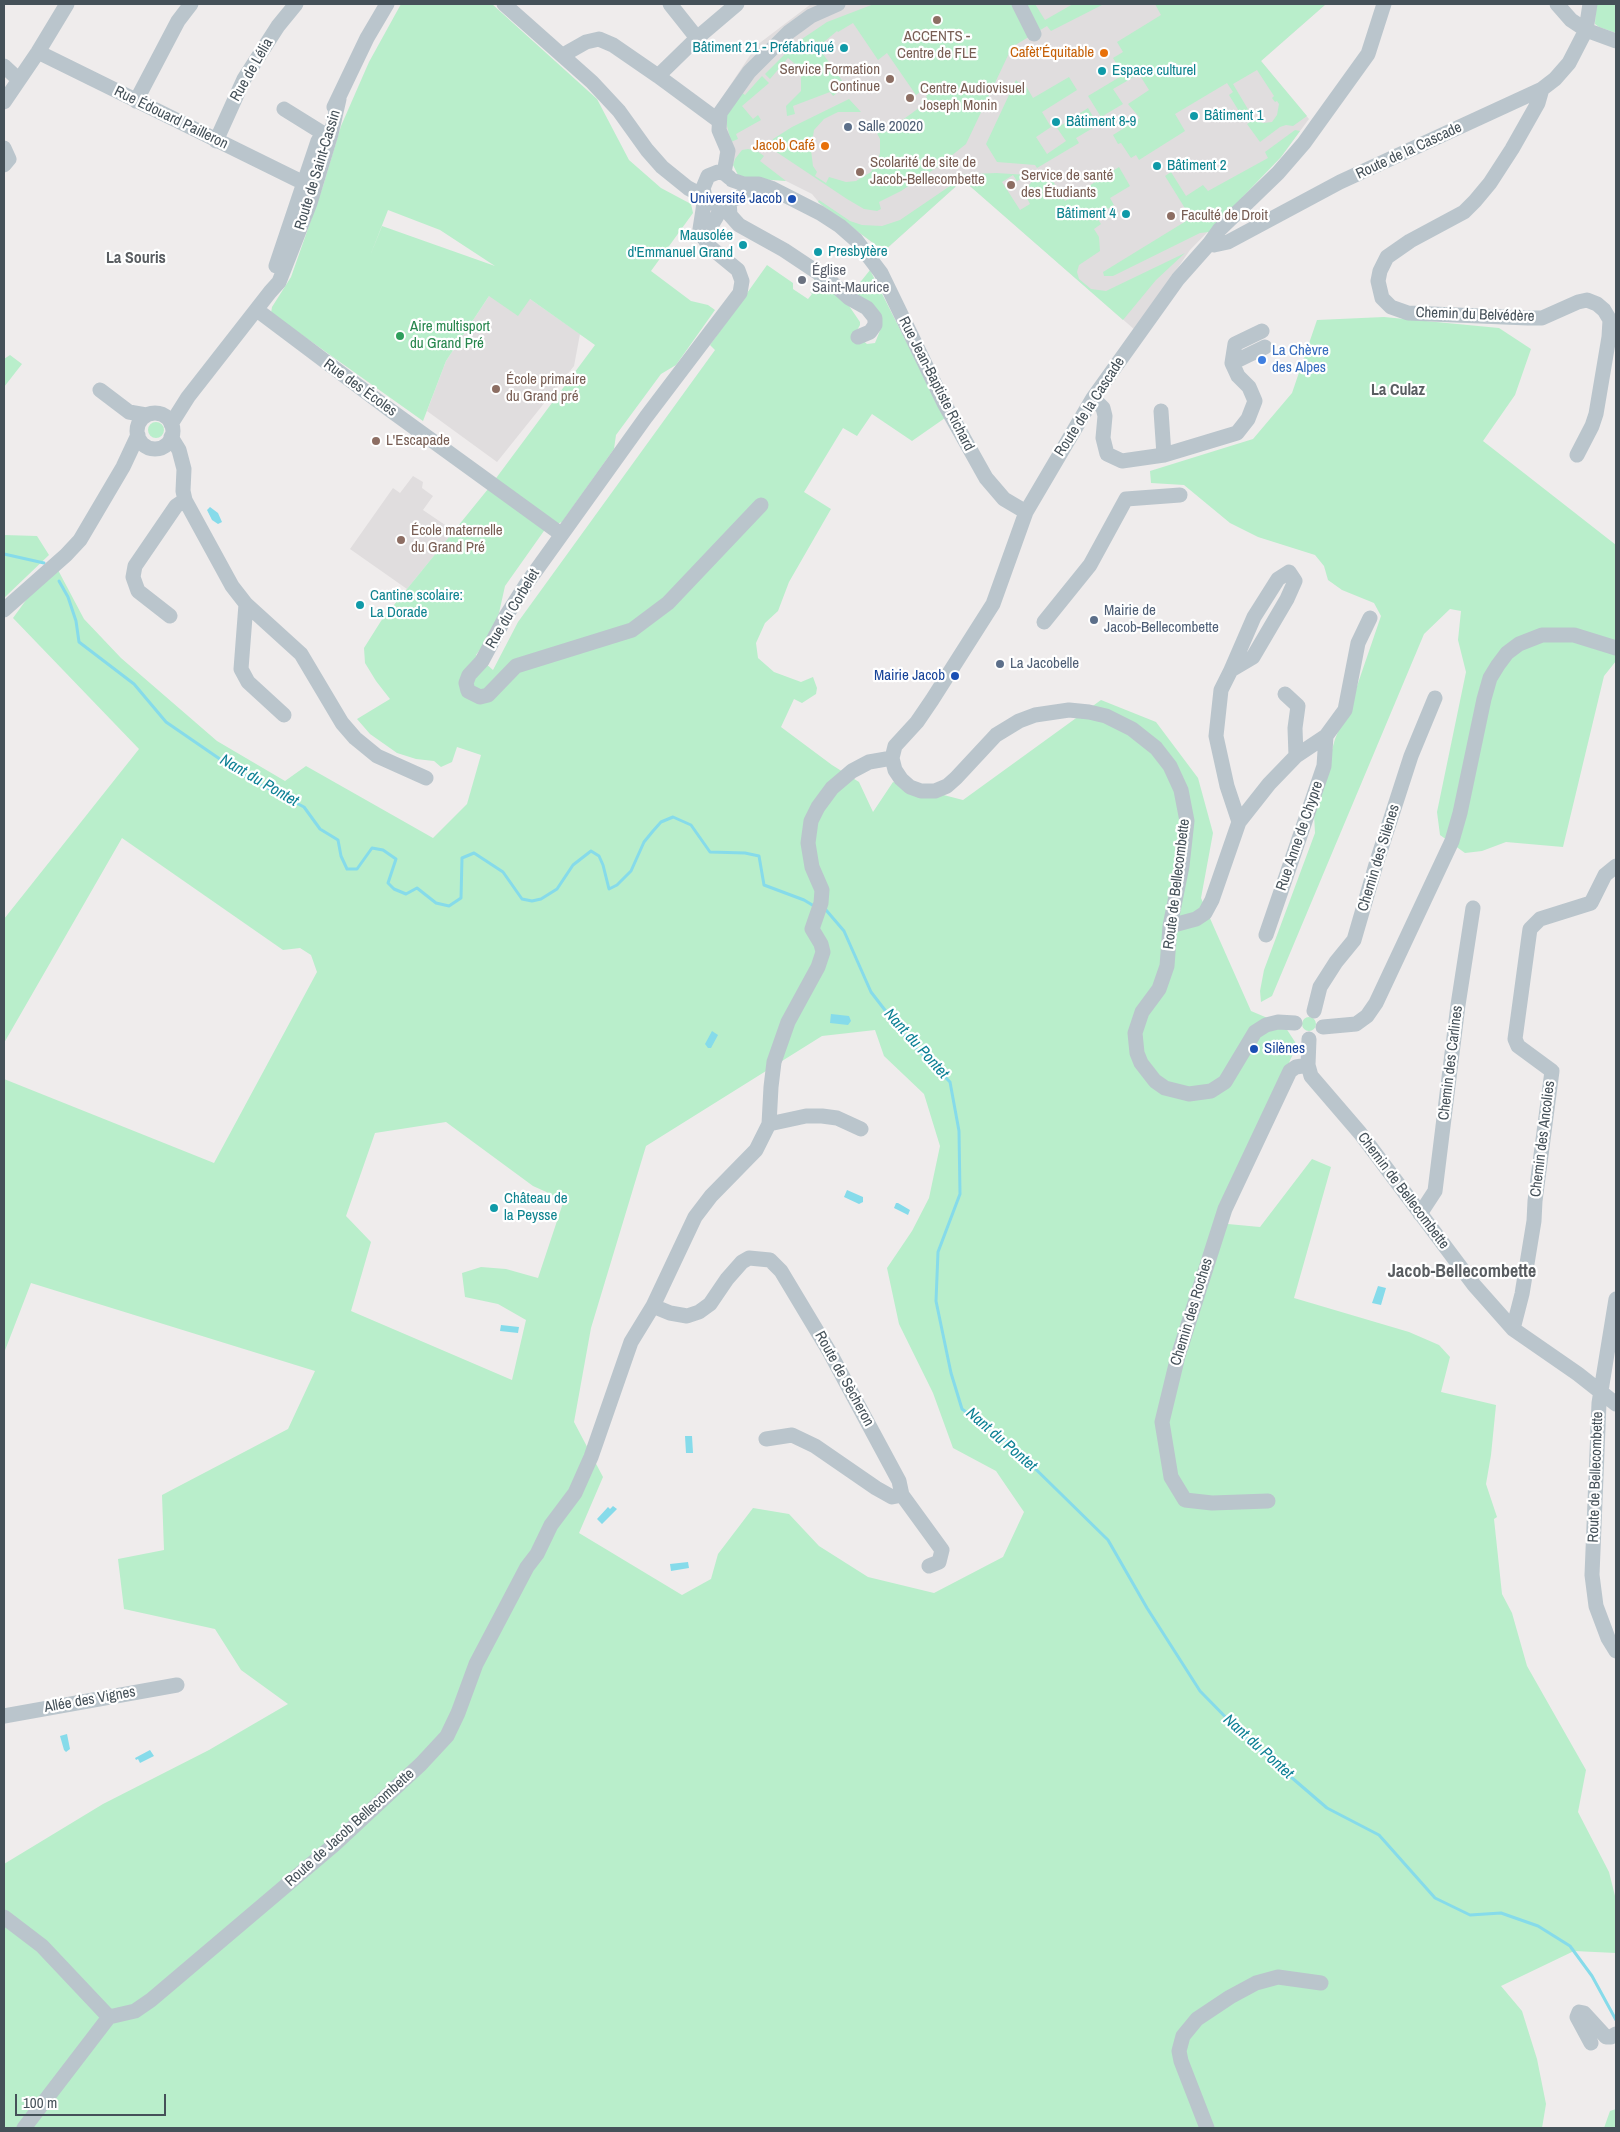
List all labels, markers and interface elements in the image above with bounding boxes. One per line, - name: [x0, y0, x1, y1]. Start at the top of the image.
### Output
- marker: ACCENTS - Centre de FLE: [931, 14, 943, 26]
- place label: ACCENTS - Centre de FLE: [897, 28, 977, 63]
- street label: Rue de Lélia: [227, 35, 277, 105]
- place label: Bâtiment 21 - Préfabriqué: [692, 39, 834, 57]
- marker: Bâtiment 21 - Préfabriqué: [838, 42, 850, 54]
- place label: Cafèt’Équitable: [1010, 44, 1094, 62]
- marker: Cafèt’Équitable: [1098, 47, 1110, 59]
- place label: Service Formation Continue: [779, 61, 880, 96]
- place label: Espace culturel: [1112, 62, 1196, 80]
- marker: Espace culturel: [1096, 65, 1108, 77]
- marker: Service Formation Continue: [884, 73, 896, 85]
- place label: Centre Audiovisuel Joseph Monin: [920, 80, 1025, 115]
- street label: Rue Édouard Pailleron: [111, 83, 231, 153]
- marker: Centre Audiovisuel Joseph Monin: [904, 92, 916, 104]
- place label: Bâtiment 1: [1204, 107, 1263, 125]
- street label: Route de Saint-Cassin: [291, 108, 345, 232]
- marker: Bâtiment 1: [1188, 110, 1200, 122]
- place label: Bâtiment 8-9: [1066, 113, 1136, 131]
- marker: Bâtiment 8-9: [1050, 116, 1062, 128]
- place label: Salle 20020: [858, 118, 923, 136]
- street label: Route de la Cascade: [1353, 119, 1465, 183]
- marker: Salle 20020: [842, 121, 854, 133]
- place label: Jacob Café: [753, 137, 815, 155]
- marker: Jacob Café: [819, 140, 831, 152]
- place label: Scolarité de site de Jacob-Bellecombette: [870, 154, 985, 189]
- place label: Bâtiment 2: [1167, 157, 1226, 175]
- marker: Bâtiment 2: [1151, 160, 1163, 172]
- marker: Scolarité de site de Jacob-Bellecombette: [854, 166, 866, 178]
- place label: Service de santé des Étudiants: [1021, 167, 1113, 202]
- marker: Service de santé des Étudiants: [1005, 179, 1017, 191]
- place label: Université Jacob: [690, 190, 782, 208]
- marker: Université Jacob: [786, 193, 798, 205]
- place label: Bâtiment 4: [1057, 205, 1116, 223]
- place label: Faculté de Droit: [1181, 207, 1268, 225]
- marker: Bâtiment 4: [1120, 208, 1132, 220]
- marker: Faculté de Droit: [1165, 210, 1177, 222]
- place label: Mausolée d'Emmanuel Grand: [627, 227, 733, 262]
- marker: Mausolée d'Emmanuel Grand: [737, 239, 749, 251]
- place label: Presbytère: [828, 243, 887, 261]
- marker: Presbytère: [812, 246, 824, 258]
- district label: La Souris: [106, 249, 166, 269]
- place label: Église Saint-Maurice: [812, 262, 889, 297]
- marker: Église Saint-Maurice: [796, 274, 808, 286]
- street label: Chemin du Belvédère: [1415, 304, 1535, 326]
- street label: Rue Jean-Baptiste Richard: [894, 314, 978, 454]
- place label: Aire multisport du Grand Pré: [410, 318, 490, 353]
- marker: Aire multisport du Grand Pré: [394, 330, 406, 342]
- place label: La Chèvre des Alpes: [1272, 342, 1329, 377]
- street label: Route de la Cascade: [1051, 354, 1129, 460]
- marker: La Chèvre des Alpes: [1256, 354, 1268, 366]
- street label: Rue des Écoles: [320, 355, 400, 421]
- place label: École primaire du Grand pré: [506, 371, 586, 406]
- district label: La Culaz: [1371, 381, 1425, 401]
- marker: École primaire du Grand pré: [490, 383, 502, 395]
- place label: L'Escapade: [386, 432, 450, 450]
- marker: L'Escapade: [370, 435, 382, 447]
- place label: École maternelle du Grand Pré: [411, 522, 503, 557]
- marker: École maternelle du Grand Pré: [395, 534, 407, 546]
- street label: Rue du Corbelet: [482, 566, 544, 652]
- place label: Cantine scolaire: La Dorade: [370, 587, 463, 622]
- marker: Cantine scolaire: La Dorade: [354, 599, 366, 611]
- place label: Mairie de Jacob-Bellecombette: [1104, 602, 1219, 637]
- marker: Mairie de Jacob-Bellecombette: [1088, 614, 1100, 626]
- place label: La Jacobelle: [1010, 655, 1079, 673]
- marker: La Jacobelle: [994, 658, 1006, 670]
- place label: Mairie Jacob: [874, 667, 945, 685]
- marker: Mairie Jacob: [949, 670, 961, 682]
- water label: Nant du Pontet: [216, 751, 302, 811]
- street label: Rue Anne de Chypre: [1273, 779, 1327, 893]
- street label: Chemin des Silènes: [1354, 802, 1404, 914]
- street label: Route de Bellecombette: [1160, 818, 1194, 950]
- water label: Nant du Pontet: [880, 1005, 952, 1083]
- street label: Chemin des Carlines: [1435, 1005, 1467, 1121]
- place label: Silènes: [1264, 1040, 1305, 1058]
- marker: Silènes: [1248, 1043, 1260, 1055]
- street label: Chemin des Ancolies: [1527, 1080, 1559, 1198]
- street label: Chemin de Bellecombette: [1353, 1129, 1453, 1253]
- place label: Château de la Peysse: [504, 1190, 568, 1225]
- marker: Château de la Peysse: [488, 1202, 500, 1214]
- street label: Chemin des Roches: [1167, 1256, 1217, 1368]
- district label: Jacob-Bellecombette: [1388, 1261, 1536, 1283]
- street label: Route de Sècheron: [810, 1328, 878, 1430]
- water label: Nant du Pontet: [962, 1404, 1040, 1476]
- street label: Route de Bellecombette: [1585, 1411, 1607, 1543]
- street label: Allée des Vignes: [43, 1683, 137, 1717]
- water label: Nant du Pontet: [1219, 1711, 1297, 1783]
- street label: Route de Jacob Bellecombette: [282, 1765, 418, 1891]
- scale bar: [18, 2084, 169, 2116]
- text: 100 m: [23, 2092, 57, 2113]

